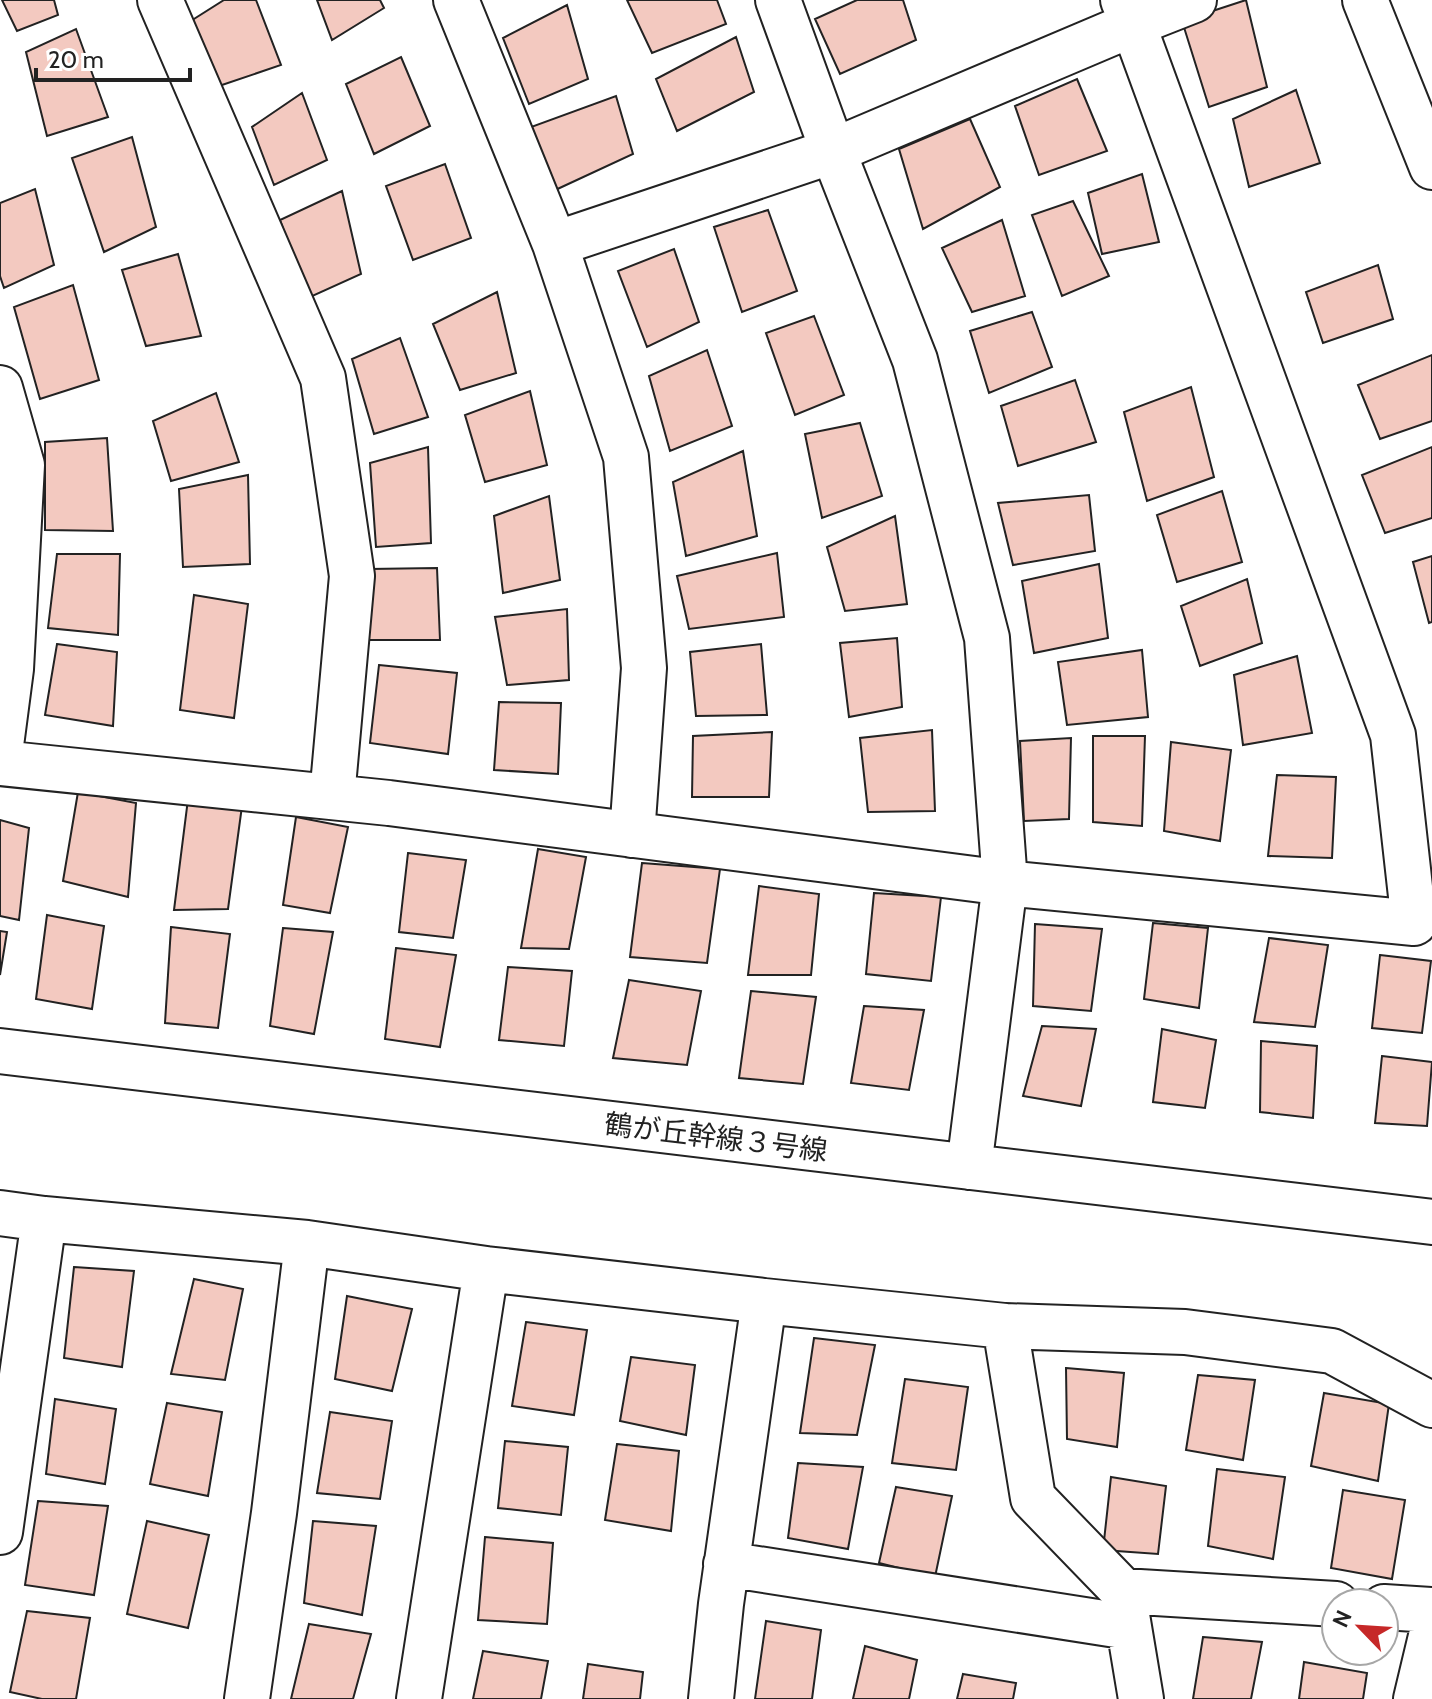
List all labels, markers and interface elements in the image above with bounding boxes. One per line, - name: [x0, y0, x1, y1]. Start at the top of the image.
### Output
- scale bar: [36, 32, 190, 82]
- text: 20 m: [48, 45, 104, 74]
- street label: 鶴が丘幹線３号線: [603, 1106, 829, 1168]
- north arrow: [1320, 1587, 1400, 1667]
- text: N: [1327, 1606, 1358, 1632]

